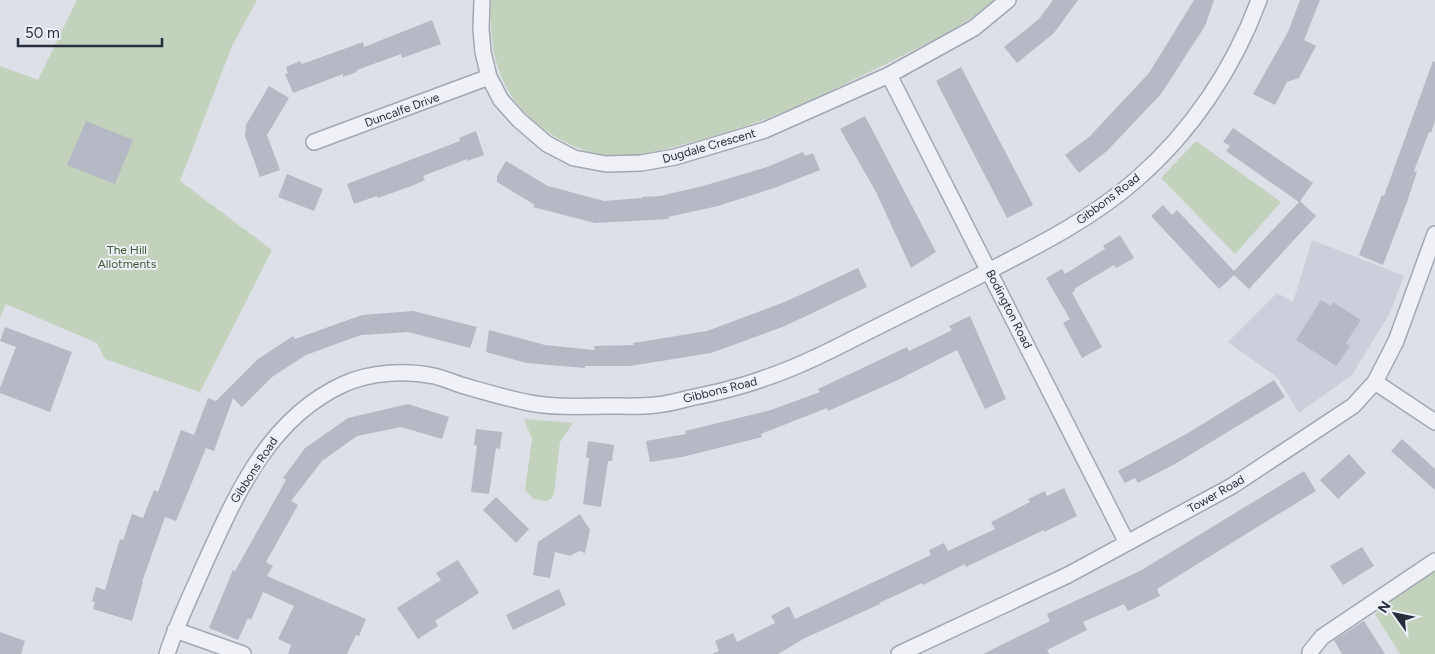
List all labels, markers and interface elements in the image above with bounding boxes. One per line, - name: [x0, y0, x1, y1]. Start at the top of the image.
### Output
- scale bar: [18, 15, 161, 47]
- text: 50 m: [25, 24, 60, 42]
- street label: Duncalfe Drive: [363, 90, 442, 130]
- street label: Dugdale Crescent: [661, 126, 758, 166]
- street label: Gibbons Road: [1074, 171, 1142, 227]
- park label: The Hill Allotments: [98, 243, 157, 271]
- street label: Bodington Road: [983, 267, 1035, 351]
- street label: Gibbons Road: [682, 374, 758, 406]
- street label: Gibbons Road: [227, 434, 281, 506]
- street label: Tower Road: [1185, 472, 1247, 516]
- north arrow: [1370, 589, 1420, 639]
- text: N: [1374, 598, 1395, 616]

